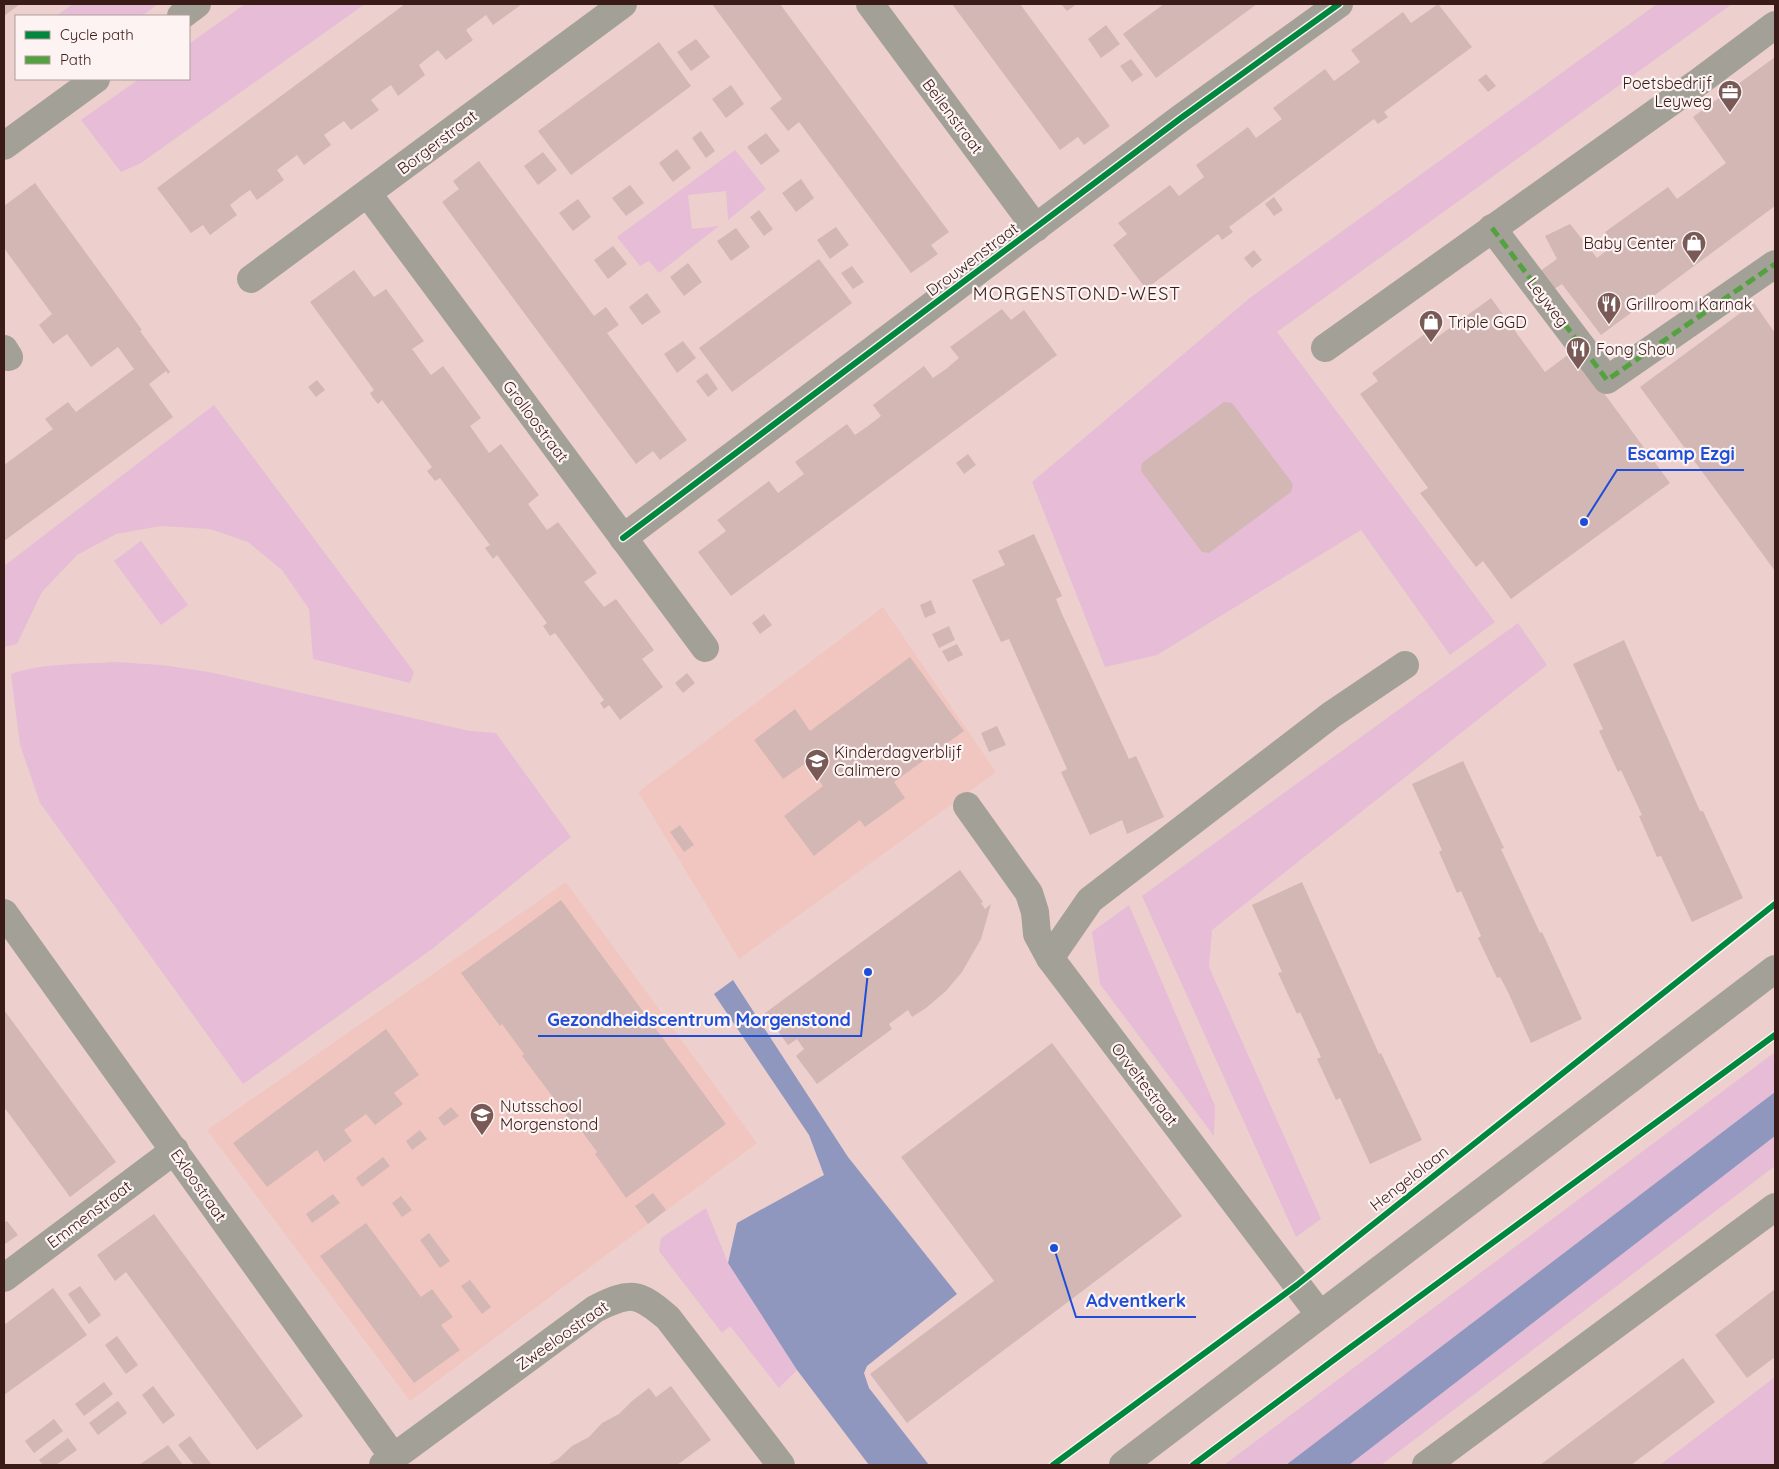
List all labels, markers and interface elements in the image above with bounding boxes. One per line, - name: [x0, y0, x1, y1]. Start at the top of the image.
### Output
- legend: [15, 15, 190, 80]
- text: Cycle path: [60, 25, 134, 44]
- text: Path: [60, 50, 92, 69]
- place label: Poetsbedrijf Leyweg: [1623, 73, 1712, 111]
- street label: Beilenstraat: [918, 75, 988, 157]
- office icon: Poetsbedrijf Leyweg: [1717, 79, 1743, 113]
- street label: Borgerstraat: [393, 106, 481, 178]
- street label: Drouwenstraat: [922, 218, 1022, 300]
- shop icon: Baby Center: [1681, 230, 1707, 264]
- place label: Baby Center: [1583, 233, 1676, 253]
- street label: Leyweg: [1523, 273, 1573, 331]
- district label: MORGENSTOND-WEST: [973, 282, 1181, 305]
- restaurant icon: Grillroom Karnak: [1596, 291, 1622, 325]
- place label: Grillroom Karnak: [1626, 294, 1752, 314]
- shop icon: Triple GGD: [1418, 309, 1444, 343]
- place label: Triple GGD: [1448, 312, 1527, 332]
- restaurant icon: Fong Shou: [1565, 336, 1591, 370]
- place label: Fong Shou: [1596, 339, 1675, 359]
- street label: Grolloostraat: [499, 376, 573, 466]
- callout: Escamp Ezgi: [1617, 437, 1744, 470]
- text: Escamp Ezgi: [1627, 442, 1735, 465]
- place label: Kinderdagverblijf Calimero: [834, 742, 962, 780]
- school or university icon: Kinderdagverblijf Calimero: [804, 748, 830, 782]
- callout: Gezondheidscentrum Morgenstond: [538, 1003, 861, 1036]
- text: Gezondheidscentrum Morgenstond: [547, 1008, 851, 1031]
- street label: Orveltestraat: [1107, 1039, 1183, 1129]
- place label: Nutsschool Morgenstond: [500, 1096, 598, 1134]
- school or university icon: Nutsschool Morgenstond: [469, 1102, 495, 1136]
- street label: Hengelolaan: [1366, 1141, 1452, 1215]
- street label: Exloostraat: [167, 1145, 231, 1225]
- street label: Emmenstraat: [43, 1176, 135, 1252]
- callout: Adventkerk: [1076, 1284, 1196, 1317]
- text: Adventkerk: [1086, 1289, 1186, 1312]
- street label: Zweeloostraat: [512, 1296, 612, 1374]

